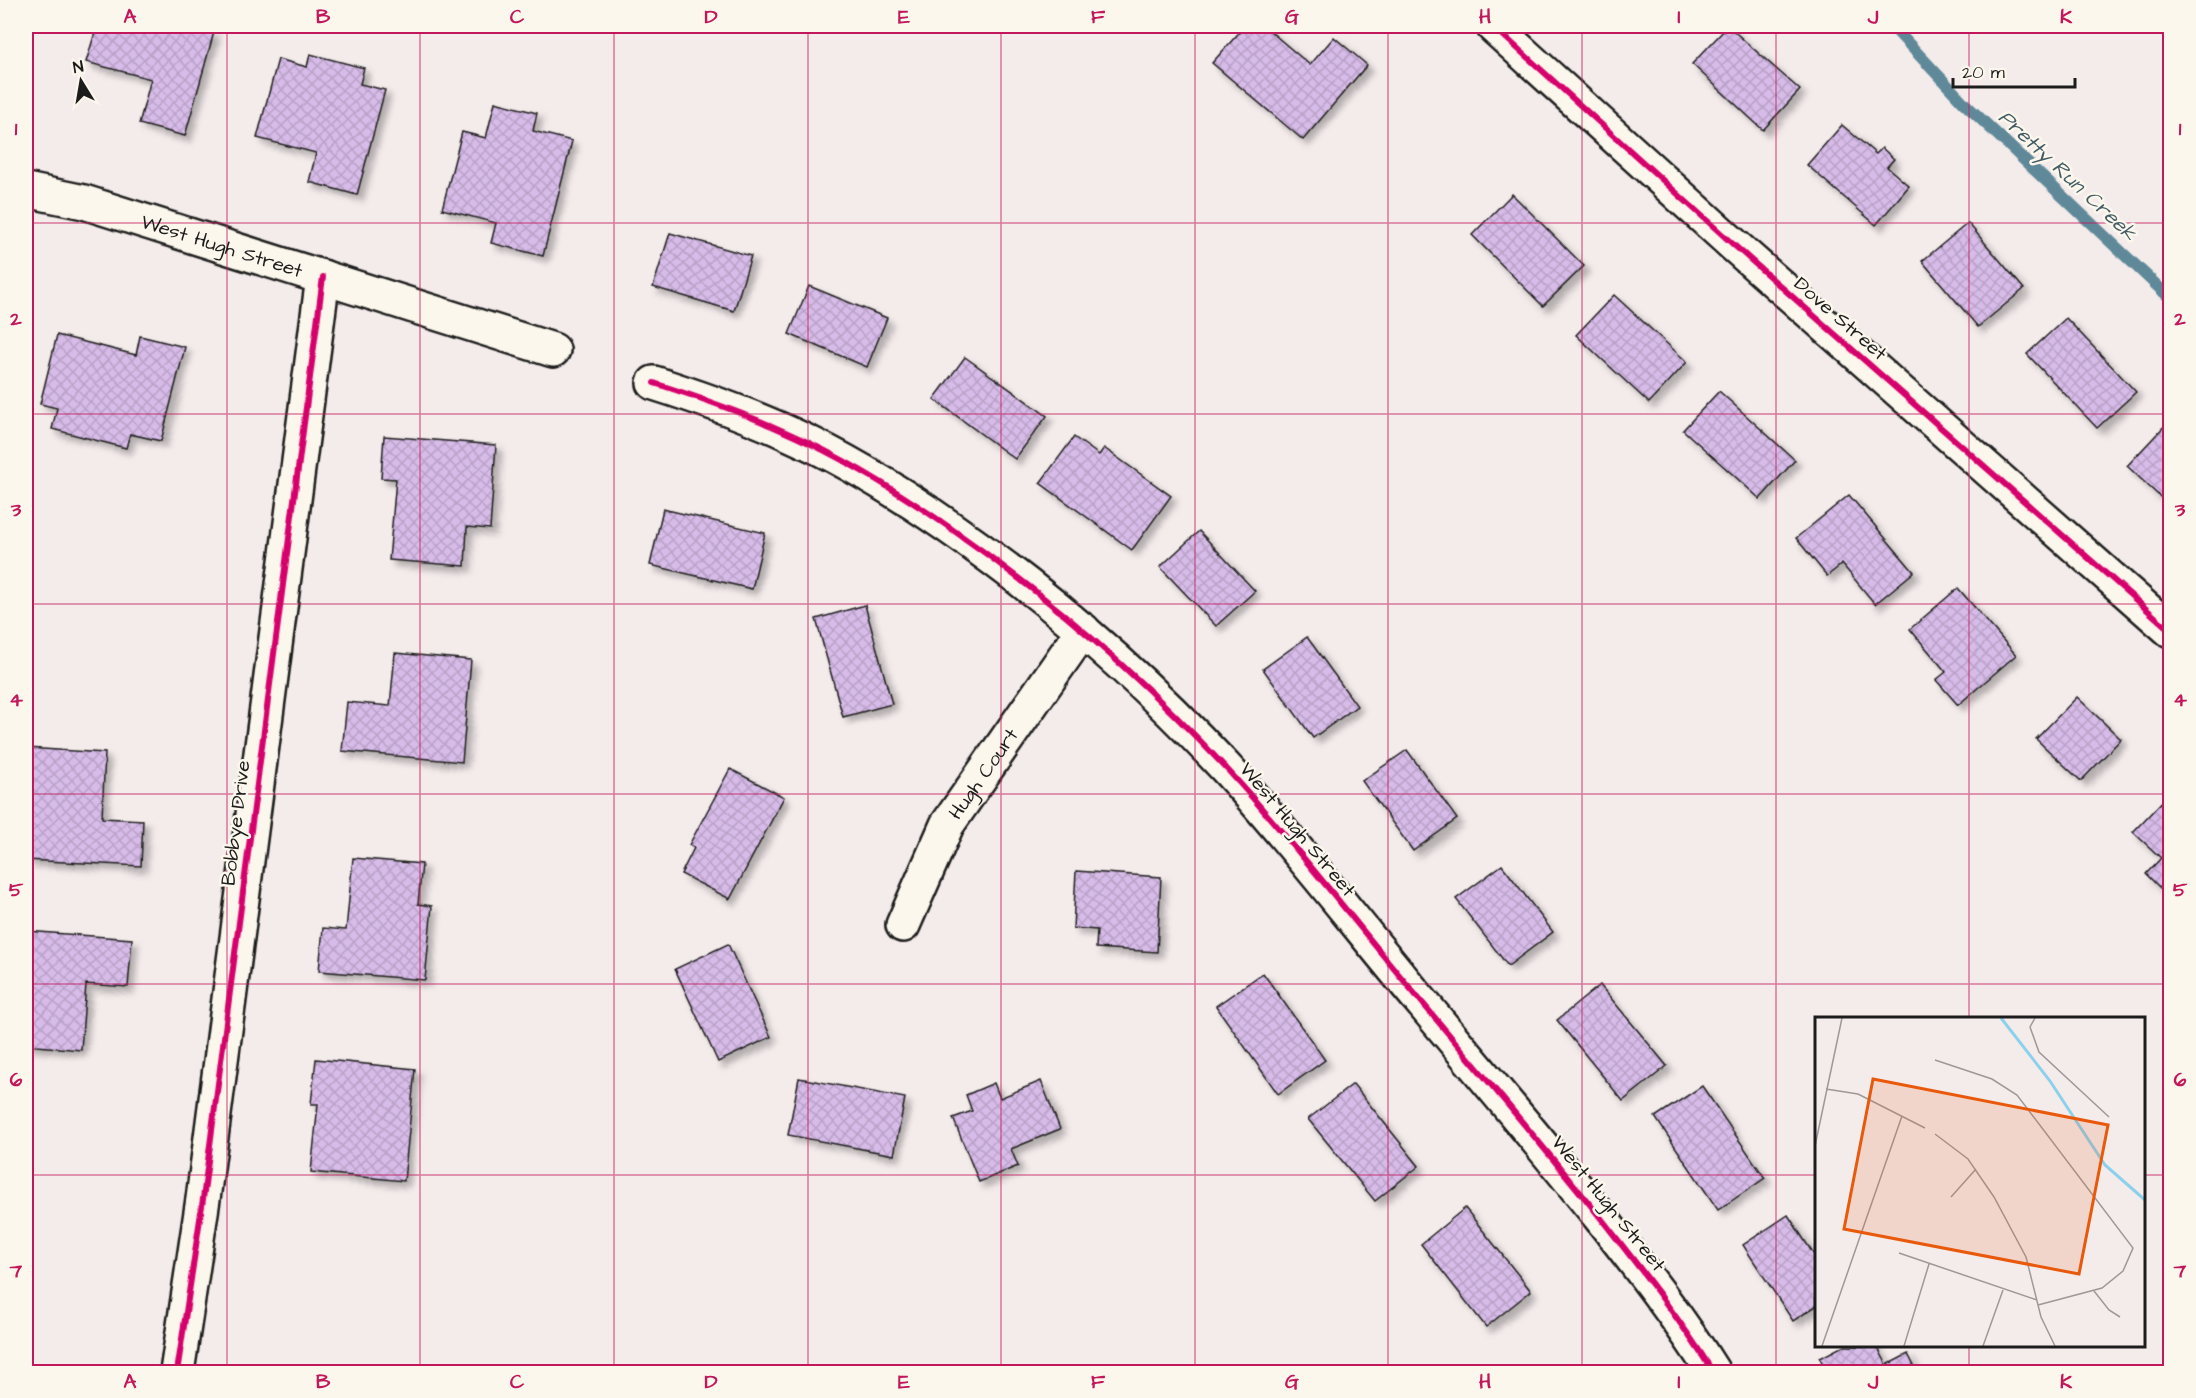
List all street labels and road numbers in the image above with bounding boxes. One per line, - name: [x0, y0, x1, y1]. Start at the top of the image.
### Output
- street label: West Hugh Street: [137, 208, 306, 285]
- street label: Dove Street: [1788, 270, 1893, 367]
- street label: Hugh Court: [942, 723, 1025, 825]
- street label: West Hugh Street: [1232, 756, 1362, 904]
- street label: Bobbye Drive: [214, 759, 259, 887]
- street label: West Hugh Street: [1544, 1130, 1672, 1278]

